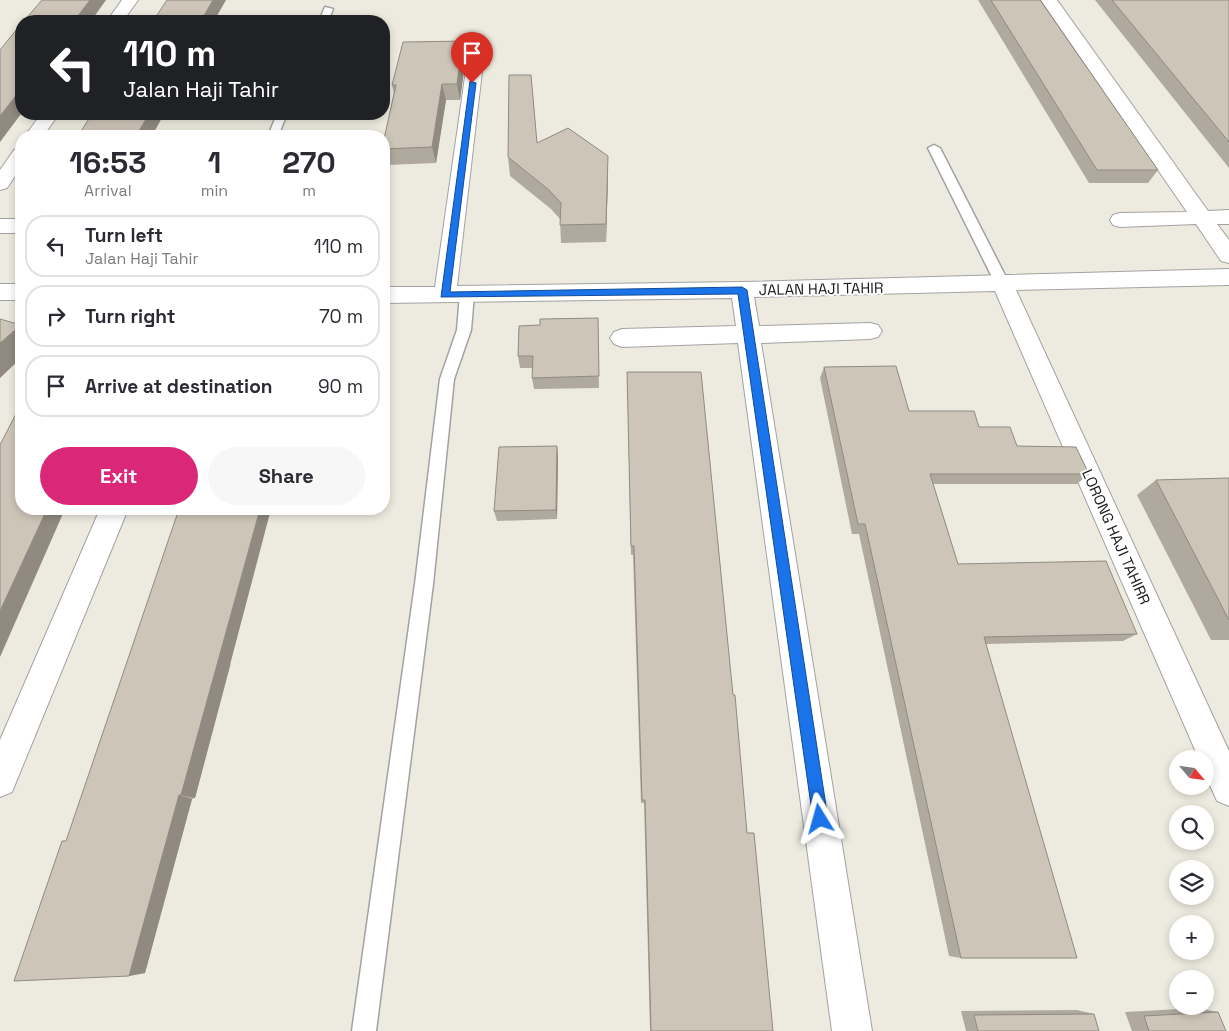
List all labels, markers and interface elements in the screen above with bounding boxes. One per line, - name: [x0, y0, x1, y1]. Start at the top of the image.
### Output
- text: 110 m: [123, 32, 216, 76]
- pin: [451, 32, 493, 83]
- icon: left: [40, 35, 105, 100]
- icon: arrive: [458, 39, 486, 67]
- text: Jalan Haji Tahir: [123, 75, 279, 103]
- text: 16:53: [69, 143, 146, 182]
- text: 1: [208, 143, 221, 182]
- text: 270: [282, 143, 336, 182]
- text: Arrival: [84, 180, 132, 201]
- text: min: [201, 180, 228, 201]
- text: m: [302, 180, 316, 201]
- text: Turn left: [85, 223, 163, 248]
- icon: left: [42, 232, 70, 260]
- text: 110 m: [314, 234, 363, 259]
- text: Jalan Haji Tahir: [85, 248, 199, 269]
- street label: JALAN HAJI TAHIR: [758, 278, 884, 299]
- icon: right: [42, 302, 70, 330]
- text: Turn right: [85, 304, 175, 329]
- text: 70 m: [319, 304, 363, 329]
- icon: arrive: [42, 372, 70, 400]
- text: Arrive at destination: [85, 374, 273, 399]
- text: 90 m: [318, 374, 363, 399]
- button: Exit: [40, 447, 198, 505]
- button: Share: [208, 447, 365, 505]
- street label: LORONG HAJI TAHIRR: [1078, 466, 1155, 607]
- north arrow: [1169, 750, 1214, 795]
- map controls: [1169, 750, 1214, 1015]
- position arrow: [793, 792, 845, 844]
- button: search: [1169, 805, 1214, 850]
- button: layers: [1169, 860, 1214, 905]
- button: +: [1169, 915, 1214, 960]
- button: −: [1169, 970, 1214, 1015]

